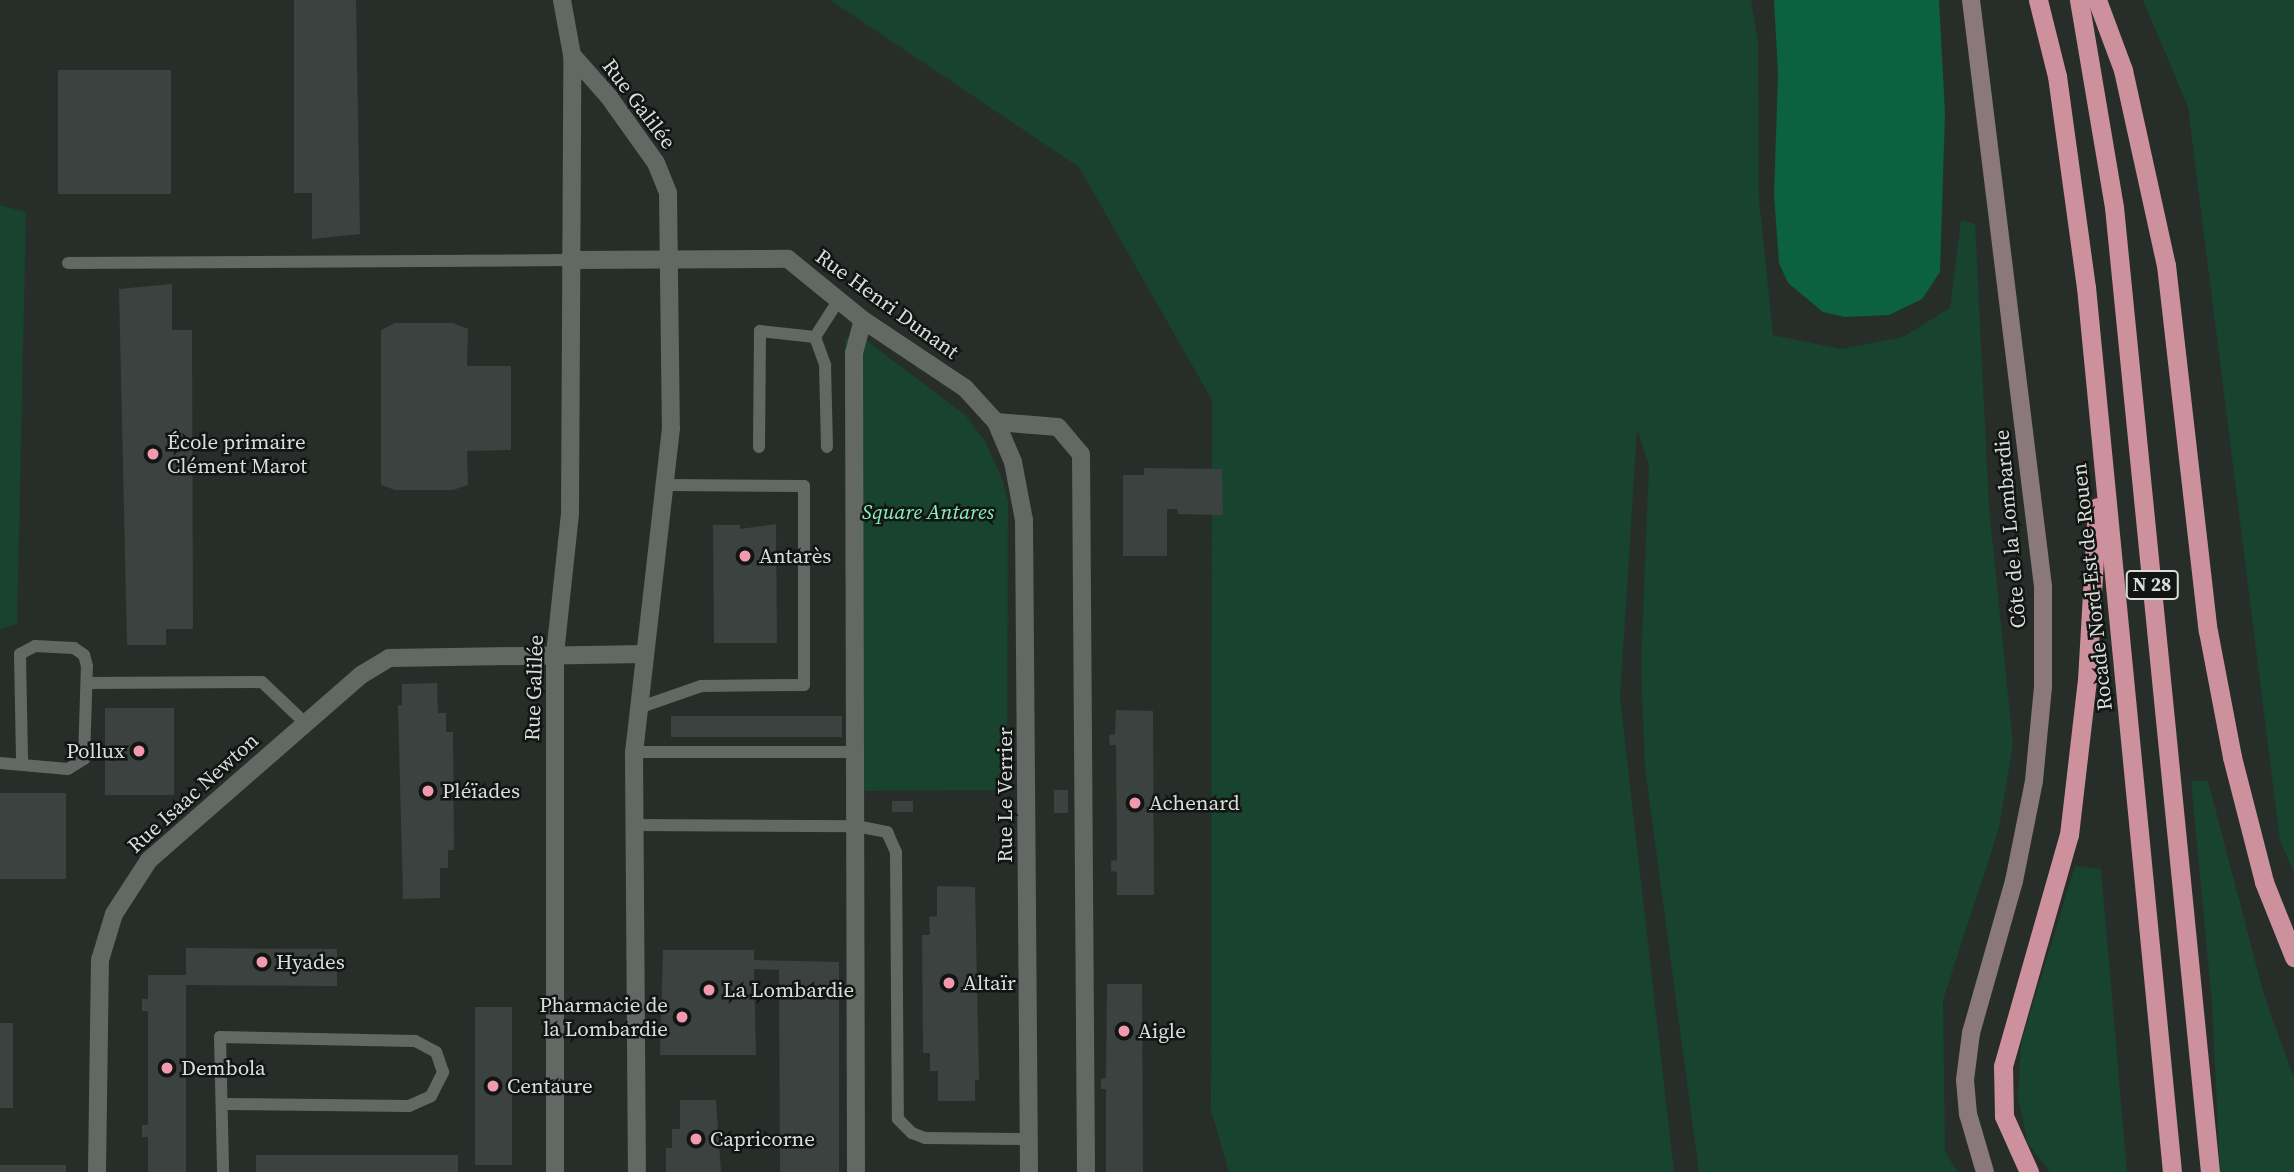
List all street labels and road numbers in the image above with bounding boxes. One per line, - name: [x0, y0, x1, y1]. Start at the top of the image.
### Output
- street label: Rue Galilée: [597, 54, 681, 154]
- street label: Rue Henri Dunant: [811, 244, 963, 364]
- street label: Côte de la Lombardie: [1989, 429, 2031, 629]
- street label: Rocade Nord-Est de Rouen: [2066, 462, 2118, 712]
- road number: N 28: [2126, 570, 2178, 600]
- street label: Rue Galilée: [520, 634, 548, 742]
- street label: Rue Le Verrier: [992, 727, 1018, 863]
- street label: Rue Isaac Newton: [122, 728, 264, 858]

